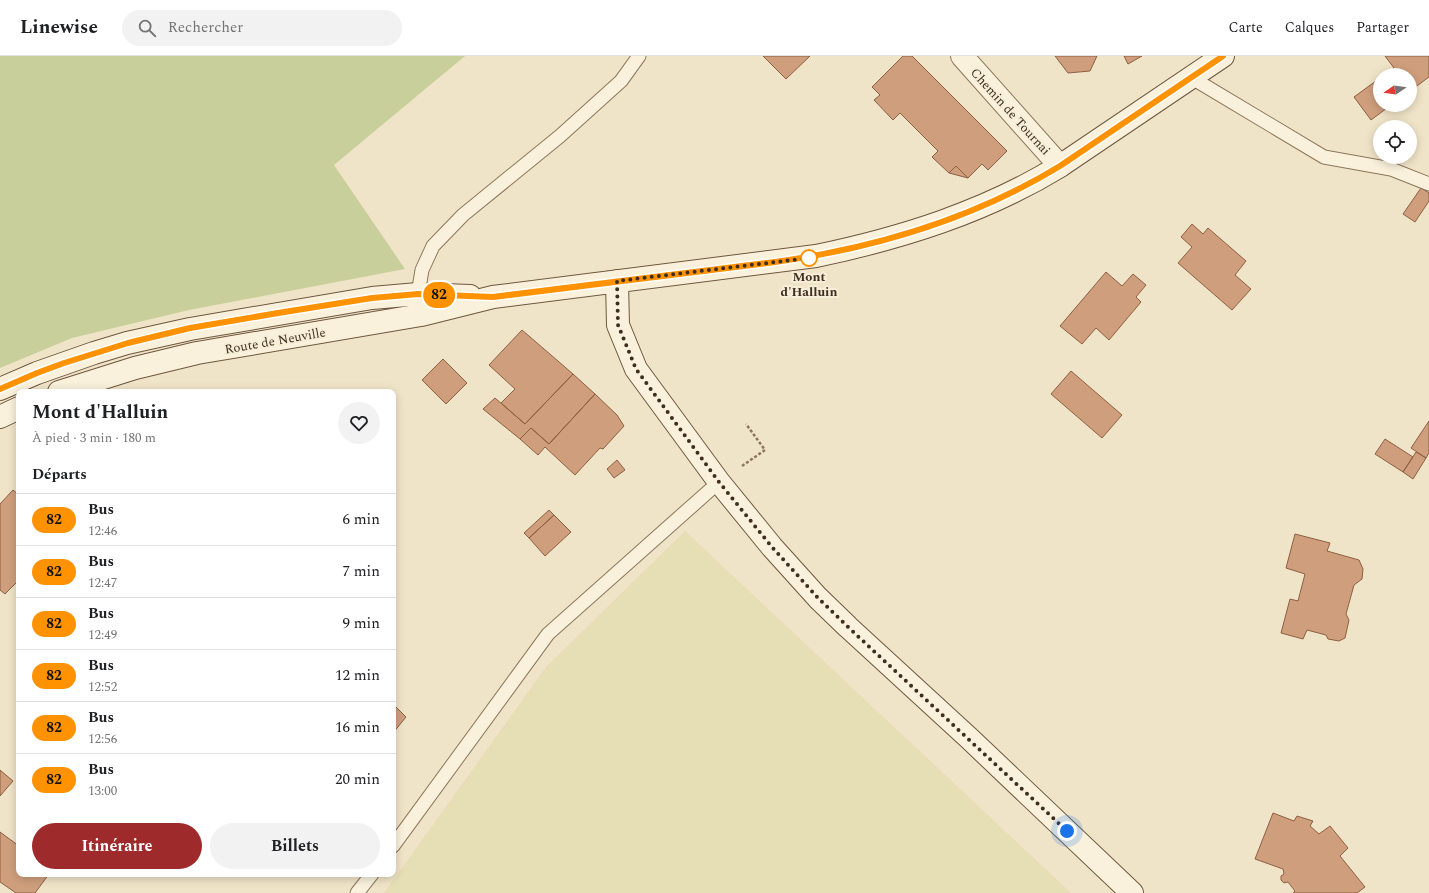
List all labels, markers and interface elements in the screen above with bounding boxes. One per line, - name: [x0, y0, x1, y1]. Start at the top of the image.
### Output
- search box: [122, 10, 402, 46]
- text: Linewise: [20, 13, 98, 42]
- text: Rechercher: [168, 16, 243, 39]
- icon: search: [136, 17, 158, 39]
- text: Carte: [1229, 17, 1263, 38]
- text: Calques: [1285, 17, 1334, 38]
- text: Partager: [1356, 17, 1409, 38]
- street label: Chemin de Tournai: [965, 64, 1055, 160]
- north arrow: [1373, 68, 1417, 112]
- map controls: [1373, 68, 1417, 164]
- button: locate: [1373, 120, 1417, 164]
- marker: Mont d'Halluin: [800, 249, 818, 267]
- place label: Mont d'Halluin: [781, 267, 837, 302]
- line badge: 82: [421, 282, 457, 308]
- text: 82: [431, 284, 447, 305]
- street label: Route de Neuville: [223, 322, 327, 360]
- text: Mont d'Halluin: [32, 398, 168, 427]
- button: heart: [338, 402, 380, 444]
- text: À pied · 3 min · 180 m: [32, 428, 156, 448]
- text: Départs: [32, 463, 87, 486]
- text: Bus: [88, 498, 114, 521]
- text: 6 min: [342, 508, 380, 531]
- text: 82: [46, 509, 62, 530]
- text: 12:46: [88, 521, 117, 541]
- text: Bus: [88, 550, 114, 573]
- text: 7 min: [342, 560, 380, 583]
- text: 82: [46, 561, 62, 582]
- text: 12:47: [88, 573, 117, 593]
- text: Bus: [88, 602, 114, 625]
- text: 9 min: [342, 612, 380, 635]
- text: 82: [46, 613, 62, 634]
- text: 12:49: [88, 625, 117, 645]
- text: Bus: [88, 654, 114, 677]
- text: 12 min: [335, 664, 380, 687]
- text: 82: [46, 665, 62, 686]
- text: 12:52: [88, 677, 117, 697]
- text: Bus: [88, 706, 114, 729]
- text: 16 min: [335, 716, 380, 739]
- text: 82: [46, 717, 62, 738]
- text: 12:56: [88, 729, 117, 749]
- text: Bus: [88, 758, 114, 781]
- text: 20 min: [335, 768, 380, 791]
- text: 82: [46, 769, 62, 790]
- text: 13:00: [88, 781, 117, 801]
- your location: [1057, 821, 1077, 841]
- button: Itinéraire: [32, 823, 202, 869]
- button: Billets: [210, 823, 380, 869]

